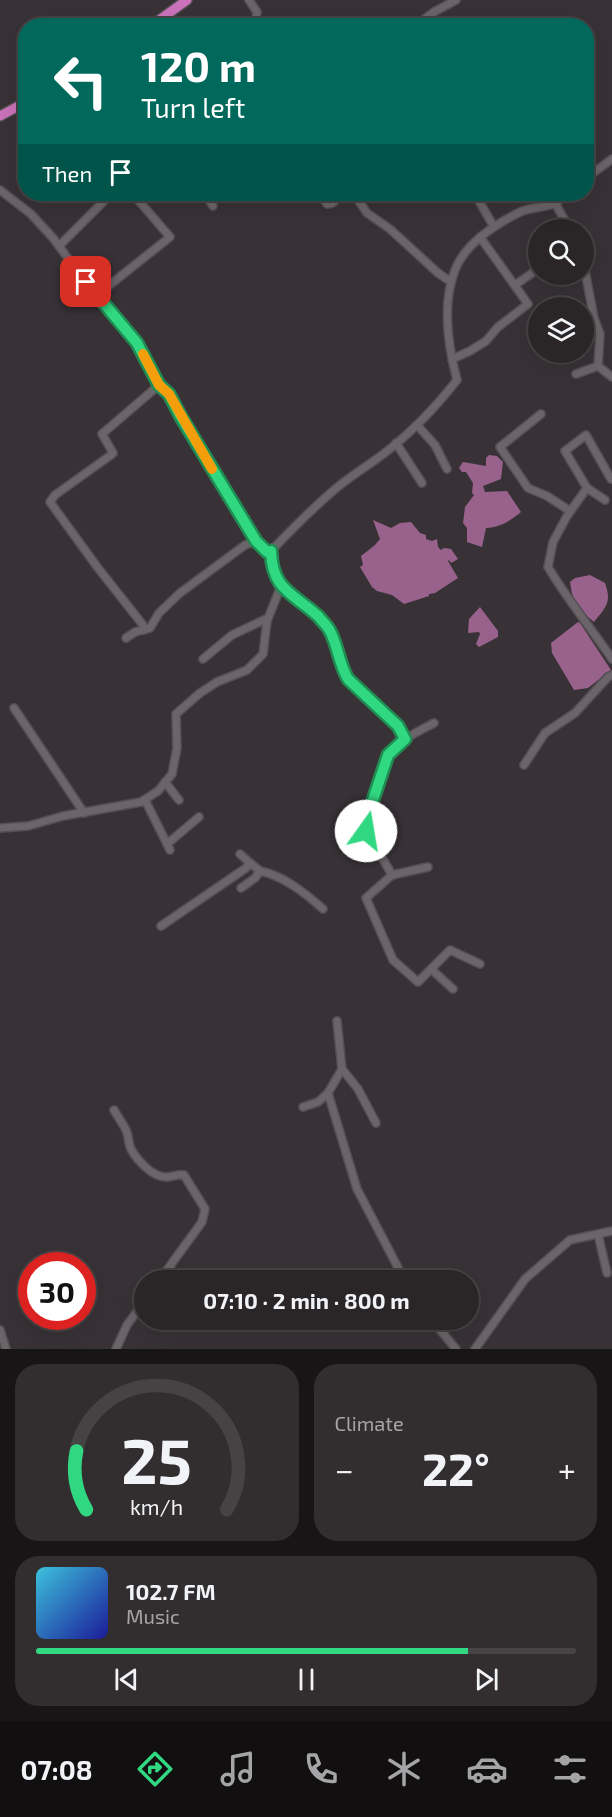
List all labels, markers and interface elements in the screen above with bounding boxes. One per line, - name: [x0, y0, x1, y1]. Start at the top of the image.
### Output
- text: 120 m: [141, 40, 256, 90]
- icon: left: [42, 42, 120, 120]
- text: Turn left: [141, 91, 245, 123]
- icon: arrive: [104, 156, 137, 189]
- text: Then: [42, 160, 92, 186]
- map controls: [528, 219, 594, 363]
- button: search: [528, 219, 594, 285]
- pin: [60, 256, 111, 307]
- icon: arrive: [69, 265, 102, 298]
- button: layers: [528, 297, 594, 363]
- position arrow: [334, 799, 398, 863]
- speed limit sign: 30: [18, 1252, 96, 1330]
- text: 07:10 · 2 min · 800 m: [203, 1287, 410, 1313]
- text: Climate: [335, 1411, 404, 1435]
- text: 25: [121, 1422, 192, 1497]
- text: 22°: [422, 1441, 490, 1495]
- text: −: [335, 1449, 354, 1489]
- text: +: [558, 1449, 576, 1489]
- text: km/h: [130, 1494, 183, 1519]
- text: 102.7 FM: [126, 1578, 216, 1604]
- text: Music: [126, 1604, 180, 1628]
- icon: previous: [110, 1663, 143, 1696]
- icon: pause: [290, 1663, 323, 1696]
- icon: next: [470, 1663, 503, 1696]
- icon: directions: [134, 1748, 176, 1790]
- icon: music: [217, 1748, 259, 1790]
- icon: phone: [300, 1748, 342, 1790]
- icon: climate: [383, 1748, 425, 1790]
- icon: car: [466, 1748, 508, 1790]
- icon: filters: [549, 1748, 591, 1790]
- text: 07:08: [21, 1753, 93, 1785]

